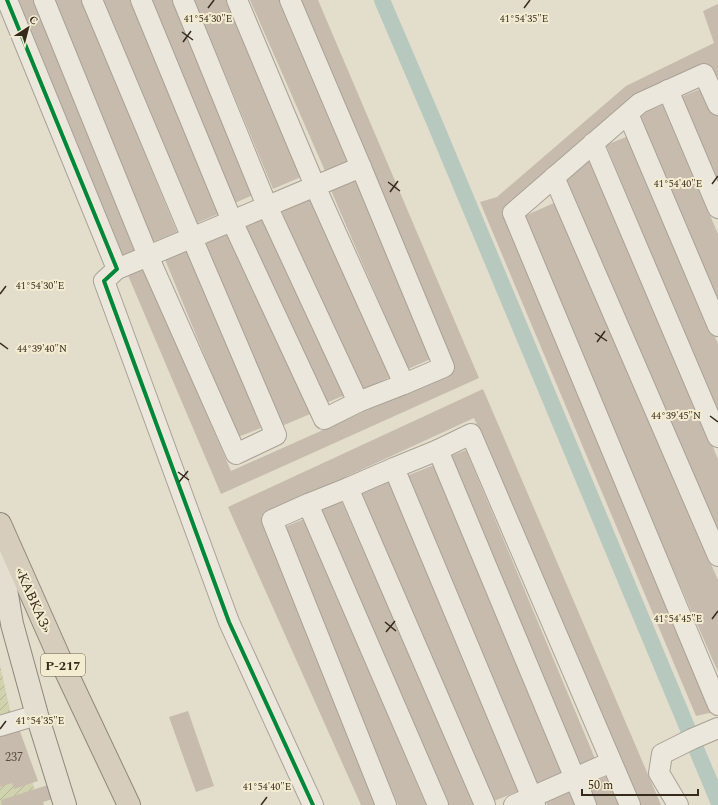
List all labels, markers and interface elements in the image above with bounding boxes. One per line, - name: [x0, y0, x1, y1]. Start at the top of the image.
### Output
- north arrow: [8, 8, 48, 48]
- text: С: [25, 11, 42, 30]
- text: 41°54'30"E: [184, 11, 232, 27]
- text: 41°54'35"E: [500, 11, 548, 27]
- text: 41°54'40"E: [654, 176, 702, 192]
- text: 41°54'30"E: [16, 278, 64, 294]
- text: 44°39'40"N: [17, 341, 67, 357]
- text: 44°39'45"N: [651, 408, 701, 424]
- street label: «КАВКАЗ»: [10, 564, 57, 637]
- text: 41°54'45"E: [654, 611, 702, 627]
- road number: Р-217: [41, 654, 85, 676]
- text: 41°54'35"E: [16, 713, 64, 729]
- house number: 237: [5, 748, 23, 767]
- scale bar: [582, 771, 698, 797]
- text: 50 m: [588, 776, 613, 795]
- text: 41°54'40"E: [243, 779, 291, 795]

